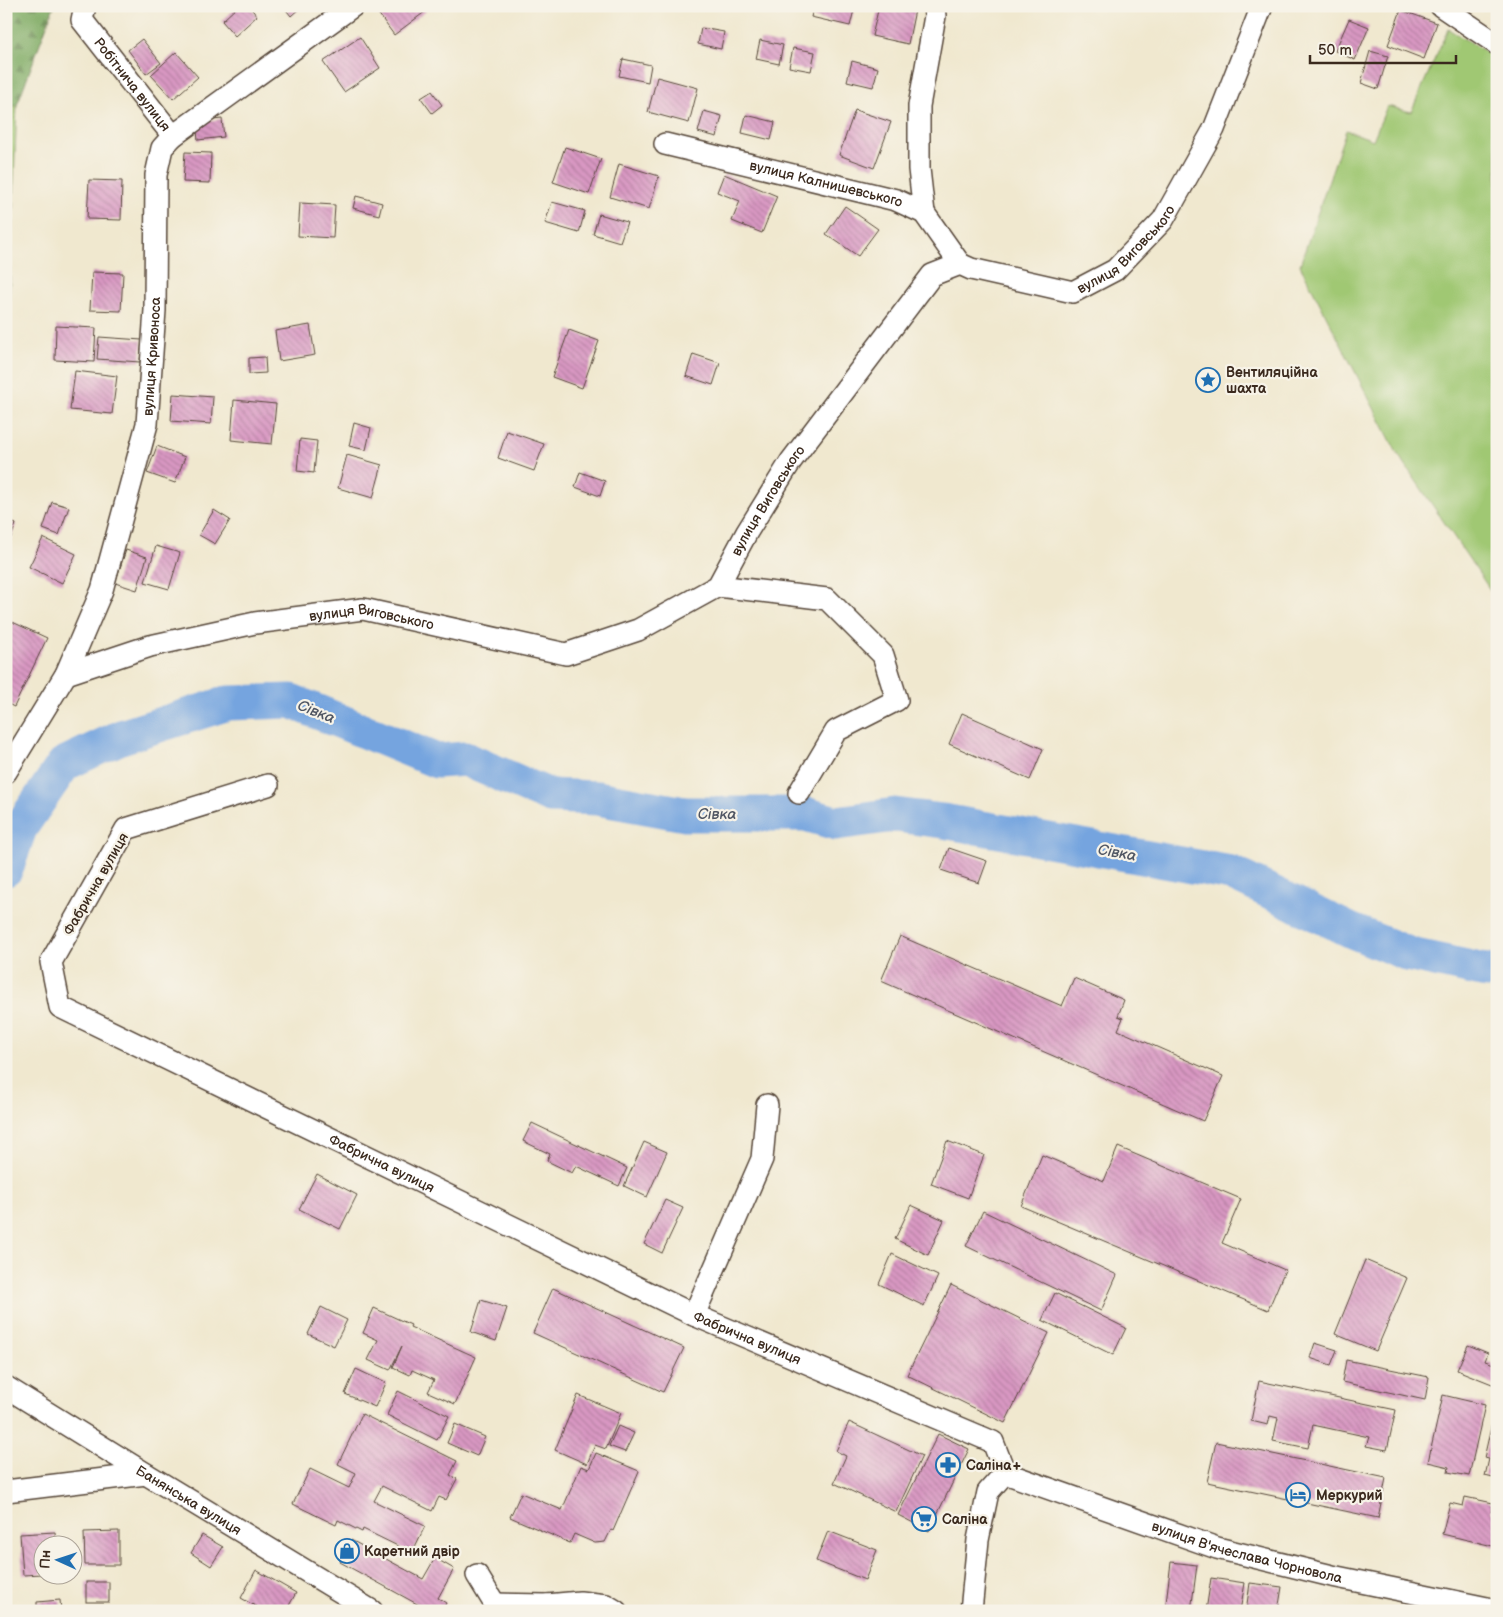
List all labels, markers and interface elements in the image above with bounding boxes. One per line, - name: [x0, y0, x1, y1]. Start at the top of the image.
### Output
- scale bar: [1310, 32, 1457, 64]
- street label: Робітнича вулиця: [90, 34, 175, 135]
- text: 50 m: [1318, 41, 1352, 60]
- street label: вулиця Калнишевського: [748, 156, 906, 211]
- street label: вулиця Виговського: [1074, 202, 1178, 297]
- street label: вулиця Кривоноса: [139, 296, 164, 416]
- place label: Вентиляційна шахта: [1226, 364, 1318, 397]
- place icon: Вентиляційна шахта: [1195, 367, 1221, 393]
- street label: вулиця Виговського: [727, 442, 808, 559]
- street label: вулиця Виговського: [308, 600, 435, 633]
- water label: Сівка: [295, 696, 338, 728]
- water label: Сівка: [698, 805, 736, 824]
- street label: Фабрична вулиця: [60, 830, 132, 938]
- water label: Сівка: [1096, 840, 1138, 866]
- street label: Фабрична вулиця: [326, 1130, 438, 1196]
- street label: Фабрична вулиця: [691, 1307, 804, 1368]
- pharmacy icon: Саліна+: [935, 1452, 961, 1478]
- place label: Саліна+: [966, 1457, 1022, 1474]
- street label: Банянська вулиця: [133, 1462, 245, 1539]
- hotel icon: Меркурий: [1285, 1482, 1311, 1508]
- place label: Меркурий: [1316, 1487, 1383, 1504]
- supermarket icon: Саліна: [911, 1506, 937, 1532]
- place label: Саліна: [942, 1511, 988, 1528]
- street label: вулиця В'ячеслава Чорновола: [1150, 1517, 1345, 1587]
- north arrow: [32, 1534, 82, 1584]
- shop icon: Каретний двір: [334, 1538, 360, 1564]
- place label: Каретний двір: [364, 1543, 461, 1560]
- text: Пн: [37, 1550, 54, 1569]

